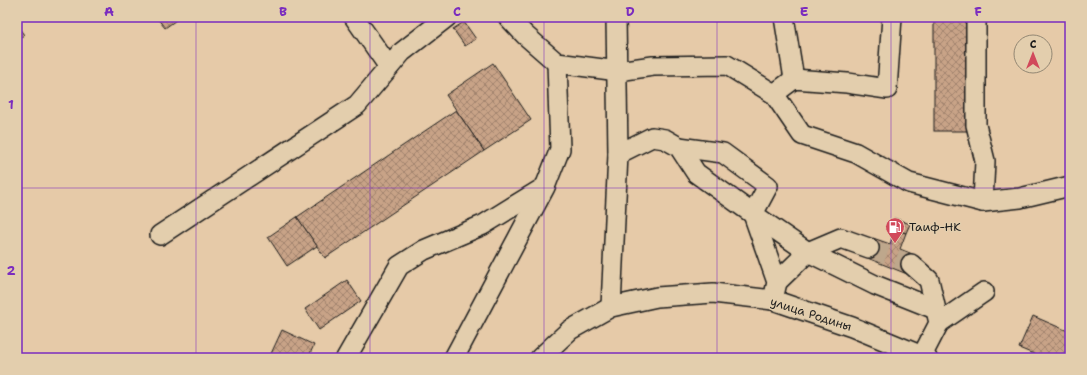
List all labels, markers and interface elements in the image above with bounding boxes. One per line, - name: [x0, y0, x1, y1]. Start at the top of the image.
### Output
- text: A: [104, 3, 114, 20]
- text: B: [279, 3, 287, 20]
- text: C: [453, 3, 461, 20]
- text: D: [625, 3, 635, 20]
- text: E: [800, 3, 809, 20]
- text: F: [974, 3, 982, 20]
- north arrow: [1013, 34, 1053, 74]
- text: С: [1030, 37, 1037, 52]
- text: 1: [8, 96, 14, 113]
- fuel station icon: Таиф-НК: [884, 216, 906, 244]
- place label: Таиф-НК: [909, 219, 961, 235]
- text: 2: [6, 262, 16, 279]
- street label: улица Родины: [768, 293, 854, 335]

